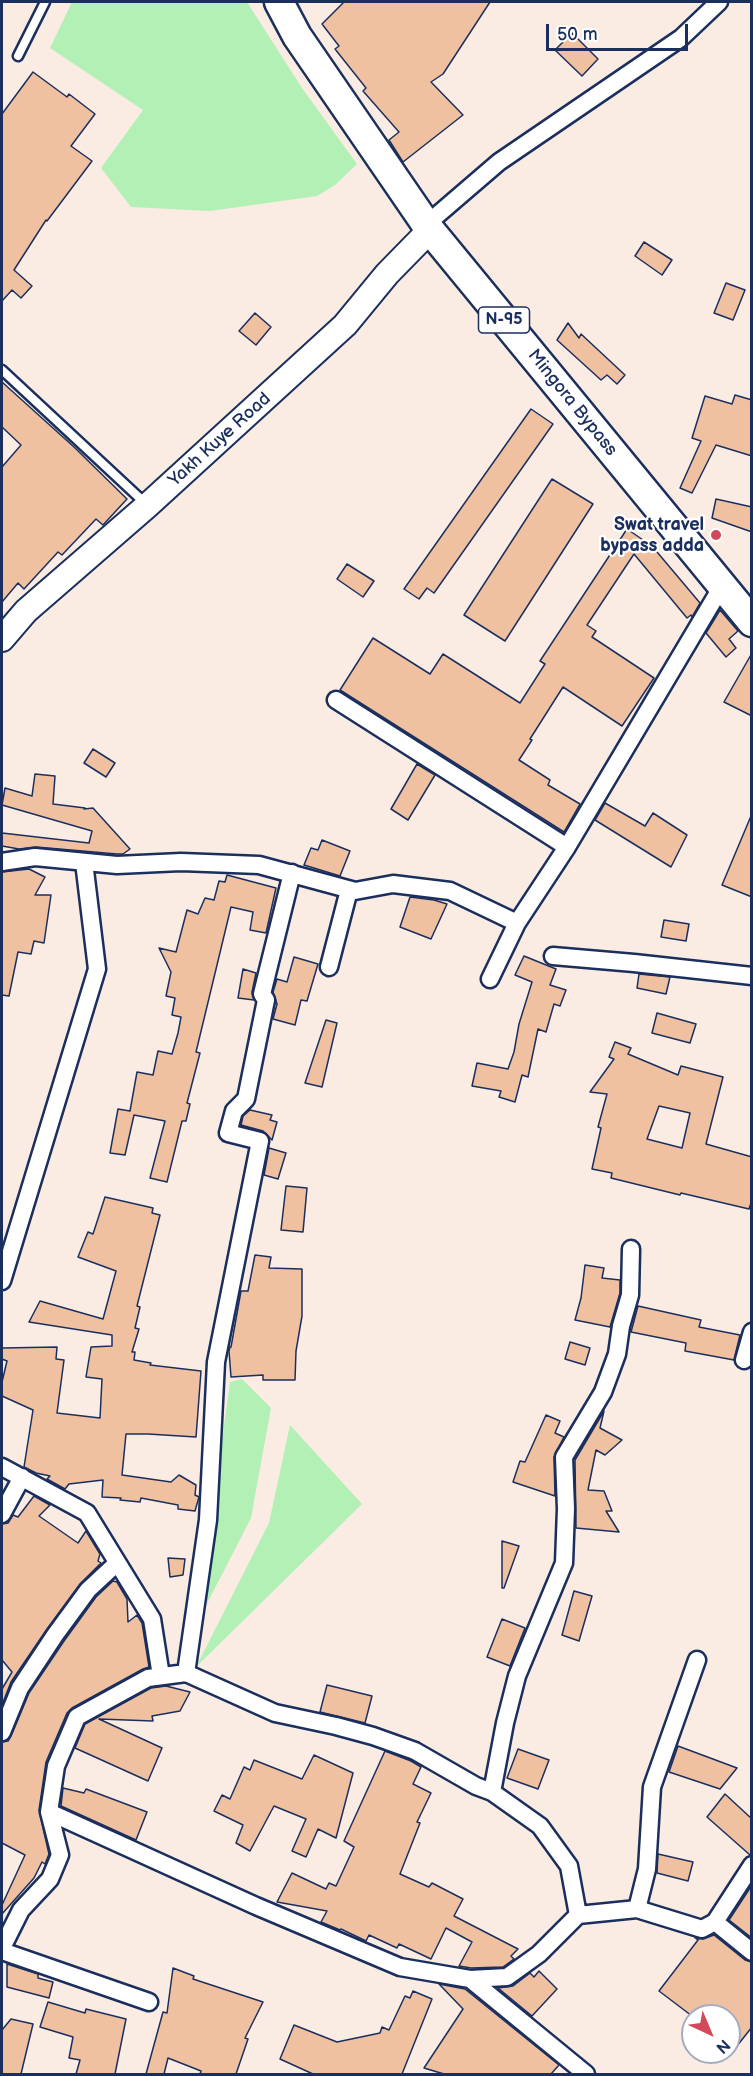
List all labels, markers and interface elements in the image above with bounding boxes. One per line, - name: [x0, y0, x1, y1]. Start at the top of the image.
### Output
- scale bar: [549, 12, 692, 50]
- text: 50 m: [557, 24, 598, 45]
- road number: N-95: [478, 307, 530, 333]
- street label: Mingora Bypass: [522, 345, 622, 461]
- street label: Yakh Kuye Road: [164, 388, 276, 492]
- place label: Swat travel bypass adda: [600, 514, 704, 556]
- marker: Swat travel bypass adda: [709, 528, 723, 542]
- north arrow: [681, 2004, 741, 2064]
- text: N: [712, 2035, 733, 2057]

